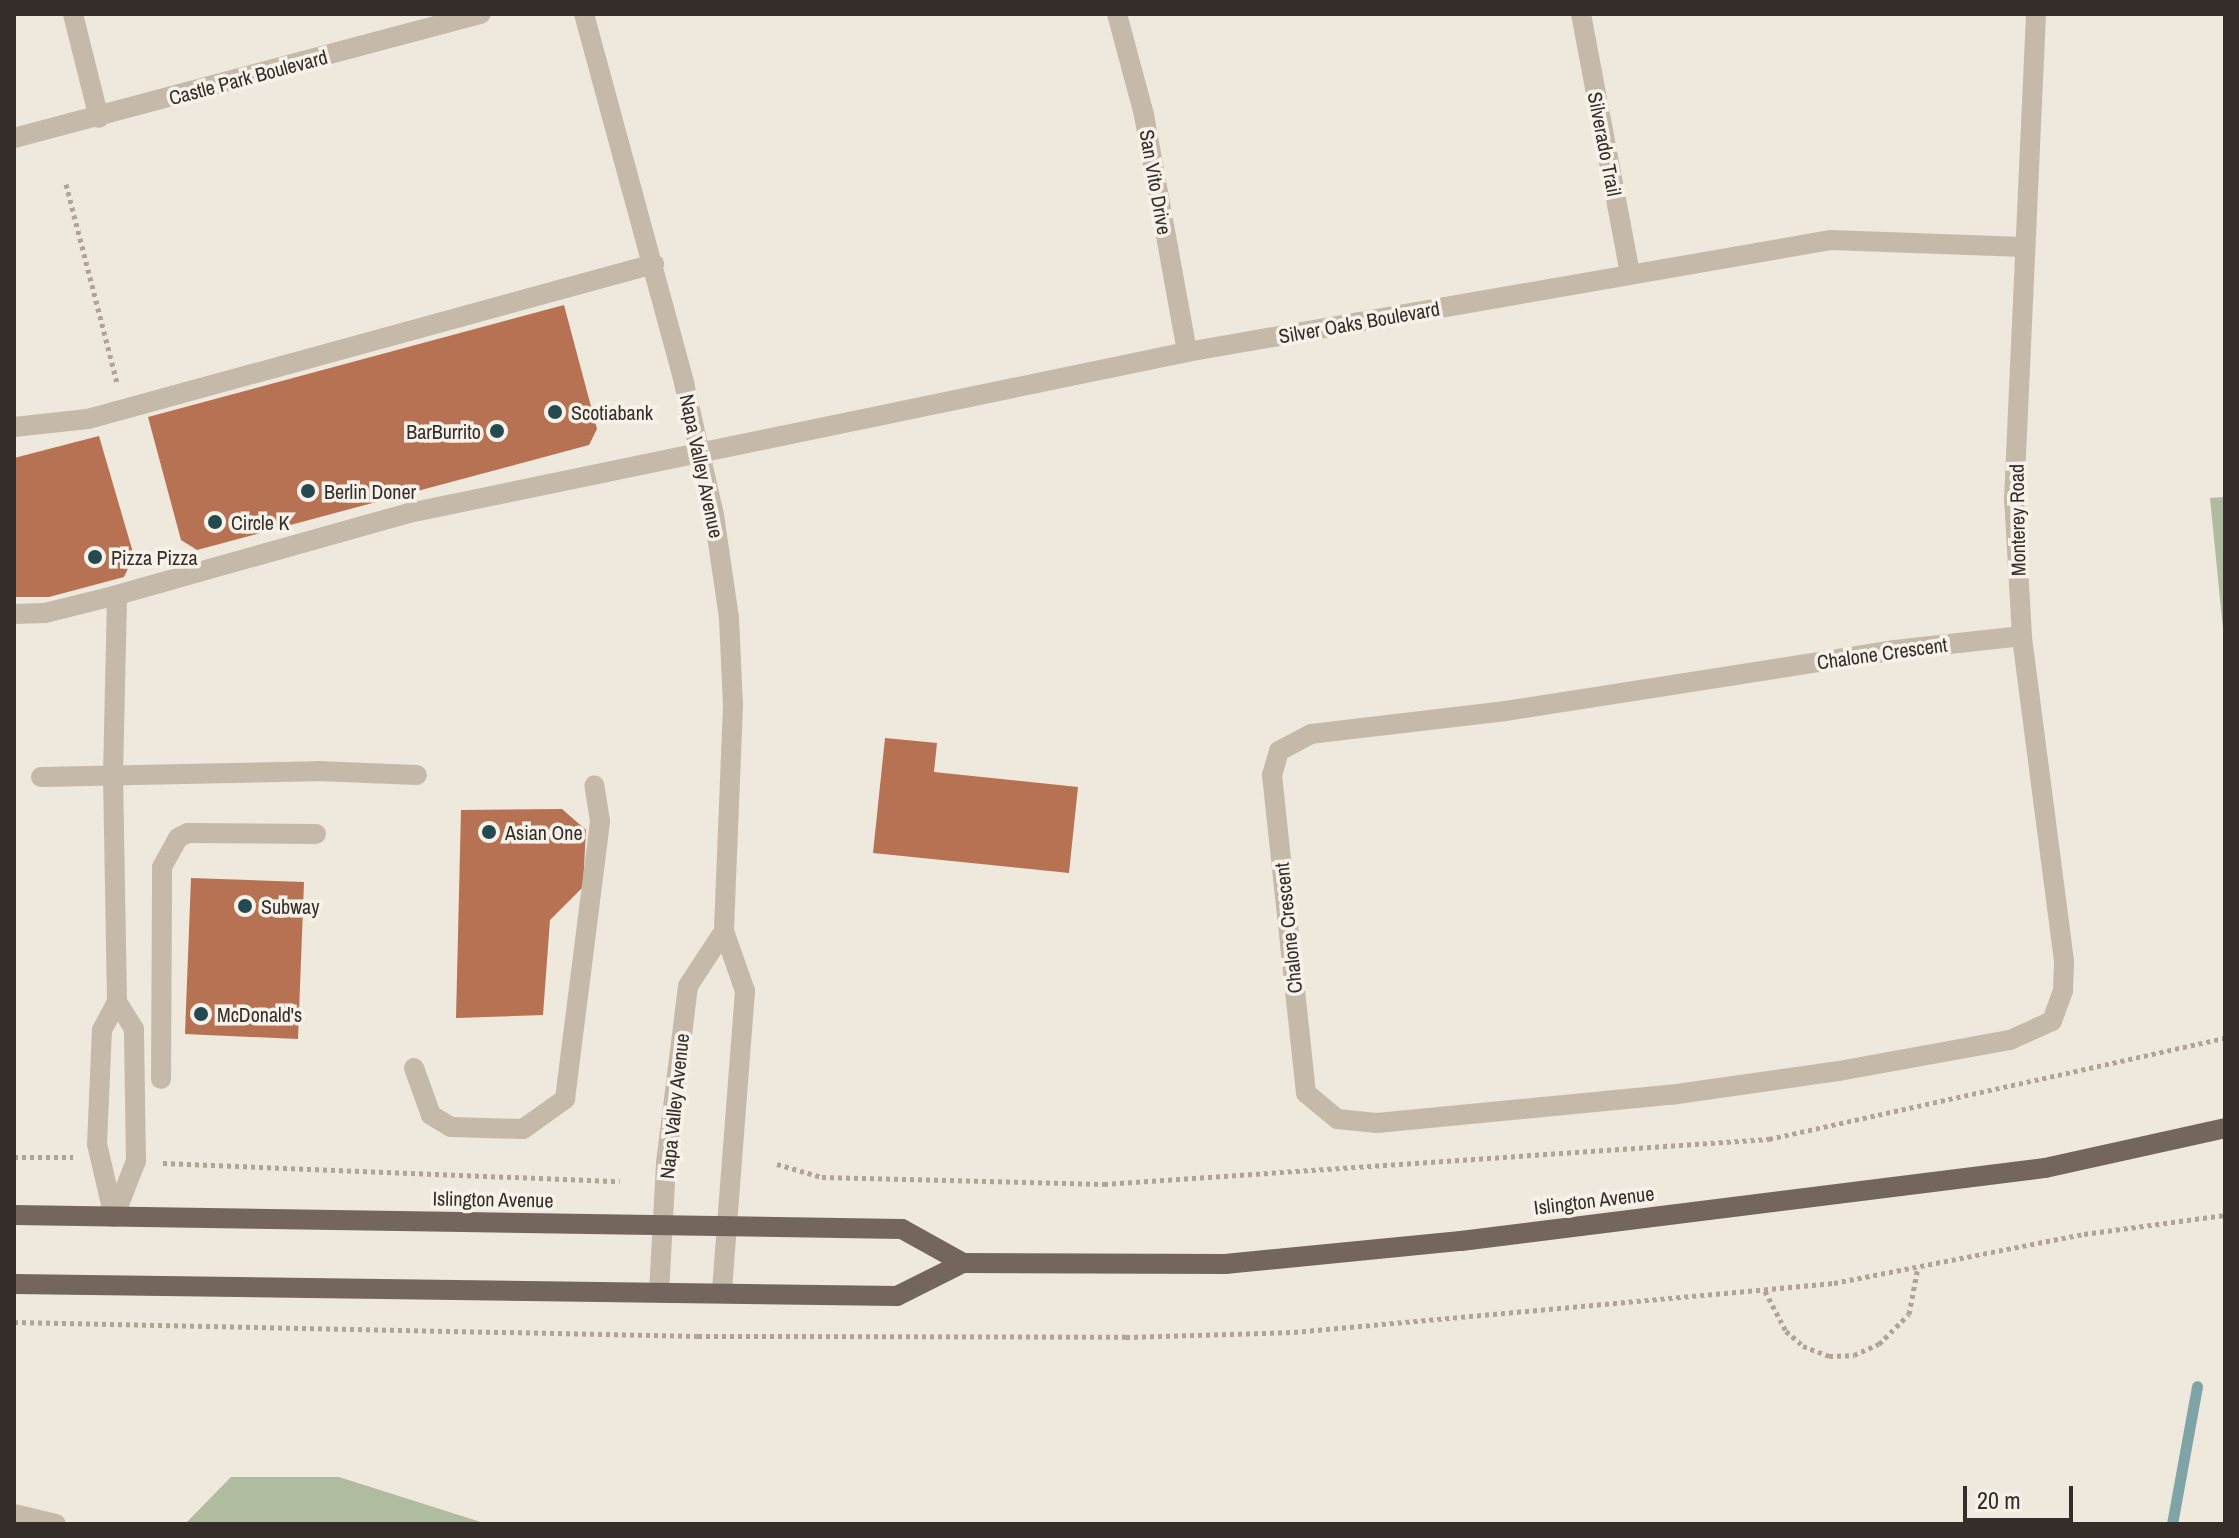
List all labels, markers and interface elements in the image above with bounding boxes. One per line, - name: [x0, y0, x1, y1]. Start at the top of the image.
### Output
- street label: Castle Park Boulevard: [166, 44, 330, 110]
- street label: Silverado Trail: [1583, 90, 1627, 198]
- street label: San Vito Drive: [1135, 128, 1177, 236]
- street label: Silver Oaks Boulevard: [1277, 296, 1441, 348]
- street label: Napa Valley Avenue: [675, 392, 729, 540]
- place label: Scotiabank: [571, 400, 653, 424]
- marker: Scotiabank: [546, 403, 564, 421]
- place label: BarBurrito: [406, 419, 481, 443]
- marker: BarBurrito: [488, 422, 506, 440]
- street label: Monterey Road: [2004, 464, 2030, 576]
- place label: Berlin Doner: [324, 479, 416, 503]
- marker: Berlin Doner: [299, 482, 317, 500]
- place label: Circle K: [231, 510, 289, 534]
- marker: Circle K: [206, 513, 224, 531]
- place label: Pizza Pizza: [111, 545, 198, 569]
- marker: Pizza Pizza: [86, 548, 104, 566]
- street label: Chalone Crescent: [1815, 632, 1949, 674]
- place label: Asian One: [505, 820, 582, 844]
- marker: Asian One: [480, 823, 498, 841]
- street label: Chalone Crescent: [1269, 861, 1307, 995]
- place label: Subway: [261, 894, 319, 918]
- marker: Subway: [236, 897, 254, 915]
- place label: McDonald's: [217, 1002, 302, 1026]
- marker: McDonald's: [192, 1005, 210, 1023]
- street label: Napa Valley Avenue: [654, 1032, 694, 1180]
- street label: Islington Avenue: [1532, 1181, 1656, 1219]
- street label: Islington Avenue: [432, 1186, 554, 1212]
- scale bar: [1967, 1470, 2077, 1520]
- text: 20 m: [1977, 1484, 2021, 1516]

